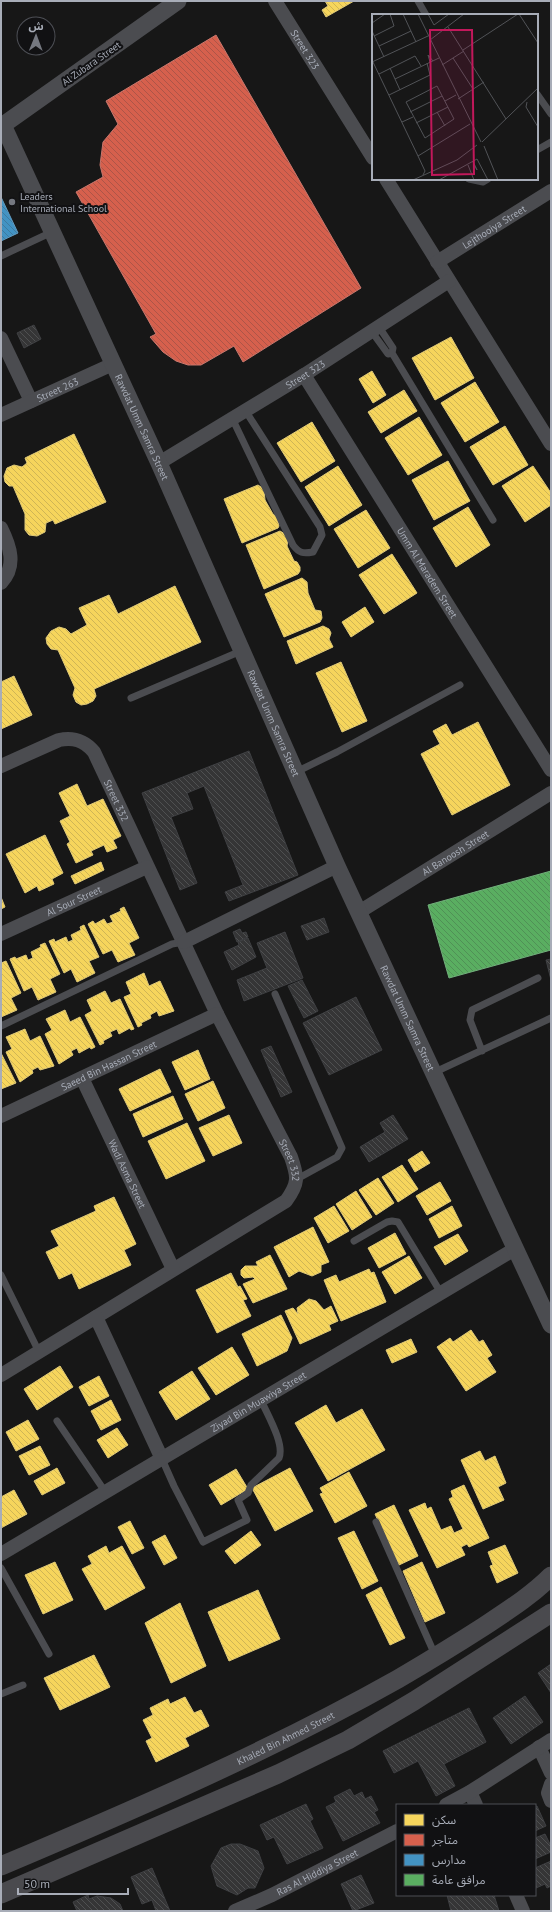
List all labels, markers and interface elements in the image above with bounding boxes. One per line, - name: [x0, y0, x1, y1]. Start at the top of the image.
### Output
- inset map: [372, 14, 538, 180]
- north arrow: [16, 16, 56, 56]
- text: ش: [29, 19, 44, 33]
- street label: Street 323: [287, 27, 322, 72]
- street label: Al Zubara Street: [59, 38, 124, 88]
- place label: Leaders International School: [20, 190, 107, 215]
- marker: Leaders International School: [7, 197, 17, 207]
- street label: Lejthooiya Street: [460, 202, 529, 252]
- street label: Street 323: [283, 357, 328, 392]
- street label: Rawdat Umm Samra Street: [112, 372, 172, 483]
- street label: Street 263: [35, 375, 81, 405]
- street label: Umm Al Maradem Street: [394, 525, 461, 621]
- street label: Rawdat Umm Samra Street: [244, 668, 303, 779]
- street label: Street 332: [101, 777, 132, 823]
- street label: Al Banoosh Street: [419, 827, 492, 879]
- street label: Al Sour Street: [44, 883, 104, 919]
- street label: Rawdat Umm Samra Street: [377, 963, 438, 1074]
- street label: Saeed Bin Hassan Street: [59, 1037, 159, 1094]
- street label: Wadi Asma Street: [105, 1137, 149, 1211]
- street label: Street 332: [276, 1137, 302, 1182]
- street label: Ziyad Bin Muawiya Street: [208, 1368, 309, 1435]
- street label: Khaled Bin Ahmed Street: [235, 1708, 337, 1768]
- legend: [396, 1804, 536, 1896]
- text: سكن: [432, 1812, 456, 1827]
- text: متاجر: [431, 1832, 458, 1847]
- street label: Ras Al Hiddiya Street: [274, 1846, 361, 1899]
- text: مدارس: [432, 1852, 466, 1867]
- scale bar: [18, 1870, 128, 1896]
- text: مرافق عامة: [432, 1872, 486, 1888]
- text: 50 m: [24, 1876, 50, 1891]

